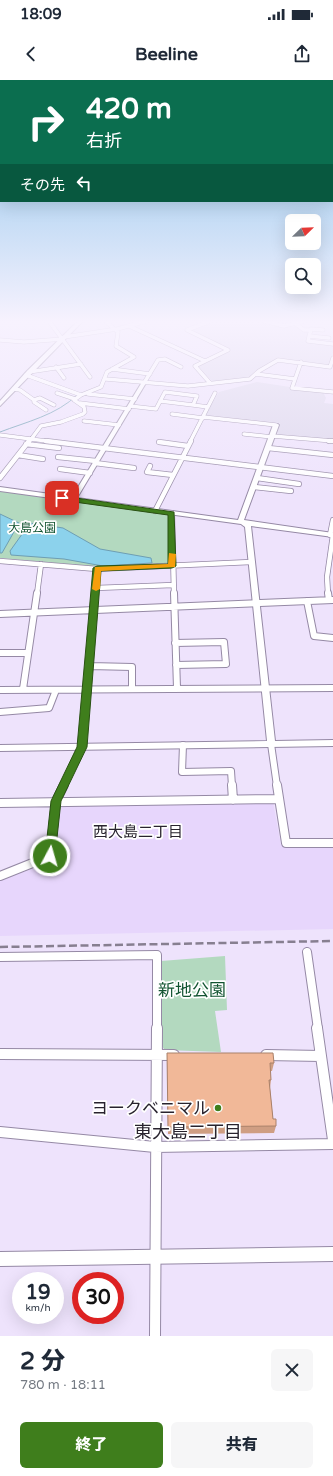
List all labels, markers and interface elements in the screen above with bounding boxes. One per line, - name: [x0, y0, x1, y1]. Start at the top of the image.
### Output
- text: 18:09: [20, 5, 62, 23]
- icon: back: [20, 43, 42, 65]
- text: Beeline: [135, 43, 198, 65]
- icon: share: [291, 43, 313, 65]
- text: 420 m: [86, 92, 172, 126]
- icon: right: [20, 96, 72, 148]
- text: 右折: [86, 130, 122, 152]
- icon: left: [73, 172, 95, 194]
- text: その先: [20, 176, 65, 194]
- north arrow: [285, 214, 321, 250]
- map controls: [285, 214, 321, 294]
- button: search: [285, 258, 321, 294]
- pin: [45, 481, 79, 515]
- icon: arrive: [51, 487, 73, 509]
- park label: 大島公園: [8, 521, 56, 535]
- district label: 西大島二丁目: [93, 823, 183, 841]
- position arrow: [29, 835, 71, 877]
- park label: 新地公園: [158, 980, 226, 1001]
- place label: ヨークベニマル: [91, 1098, 210, 1119]
- marker: ヨークベニマル: [213, 1103, 223, 1113]
- district label: 東大島二丁目: [134, 1121, 242, 1143]
- speed limit sign: 30: [72, 1272, 124, 1324]
- text: 19: [25, 1281, 51, 1305]
- text: km/h: [25, 1302, 51, 1314]
- text: 2 分: [20, 1347, 65, 1376]
- button: close: [271, 1349, 313, 1391]
- text: 780 m · 18:11: [20, 1377, 106, 1393]
- button: 終了: [20, 1422, 163, 1468]
- button: 共有: [171, 1422, 313, 1468]

